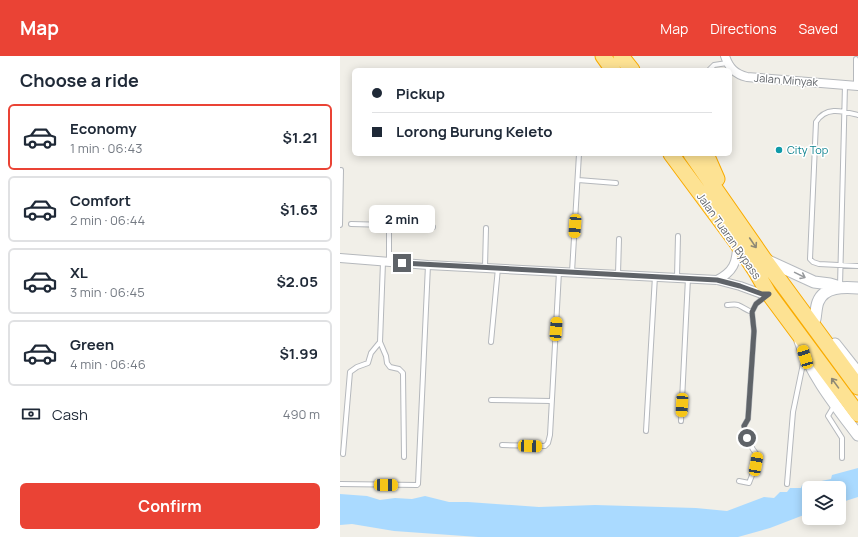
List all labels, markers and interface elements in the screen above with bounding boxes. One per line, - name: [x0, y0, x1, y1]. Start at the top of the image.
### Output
- text: Map: [20, 15, 59, 41]
- text: Map: [660, 19, 688, 38]
- text: Directions: [710, 19, 777, 38]
- text: Saved: [799, 19, 838, 38]
- text: Choose a ride: [20, 68, 139, 92]
- street label: Jalan Minyak: [754, 70, 819, 89]
- text: Pickup: [396, 83, 445, 104]
- text: Economy: [70, 118, 137, 139]
- icon: car: [22, 119, 58, 155]
- text: Lorong Burung Keleto: [396, 121, 553, 142]
- text: $1.21: [283, 127, 318, 148]
- text: 1 min · 06:43: [70, 139, 142, 157]
- place label: City Top: [787, 142, 829, 157]
- marker: City Top: [774, 145, 784, 155]
- street label: Jalan Tuaran Bypass: [694, 189, 765, 282]
- text: Comfort: [70, 190, 131, 211]
- icon: car: [22, 191, 58, 227]
- text: $1.63: [280, 199, 318, 220]
- callout: 2 min: [369, 205, 435, 233]
- text: 2 min: [385, 210, 419, 228]
- text: 2 min · 06:44: [70, 211, 145, 229]
- car: [568, 214, 582, 238]
- one-way arrow: [750, 237, 758, 249]
- route end: [393, 254, 411, 272]
- text: XL: [70, 262, 88, 283]
- icon: car: [22, 263, 58, 299]
- text: $2.05: [276, 271, 318, 292]
- one-way arrow: [794, 272, 806, 279]
- text: 3 min · 06:45: [70, 283, 145, 301]
- car: [549, 317, 563, 341]
- text: Green: [70, 334, 114, 355]
- icon: car: [22, 335, 58, 371]
- text: $1.99: [279, 343, 318, 364]
- car: [796, 344, 814, 370]
- text: 4 min · 06:46: [70, 355, 146, 373]
- one-way arrow: [831, 377, 839, 388]
- car: [675, 393, 689, 417]
- icon: cash: [20, 403, 42, 425]
- text: Cash: [52, 404, 88, 425]
- text: 490 m: [283, 405, 320, 423]
- route start: [738, 429, 756, 447]
- car: [518, 440, 542, 452]
- car: [748, 451, 764, 477]
- car: [374, 479, 398, 491]
- map controls: [802, 481, 846, 525]
- button: layers: [802, 481, 846, 525]
- button: Confirm: [20, 483, 320, 529]

